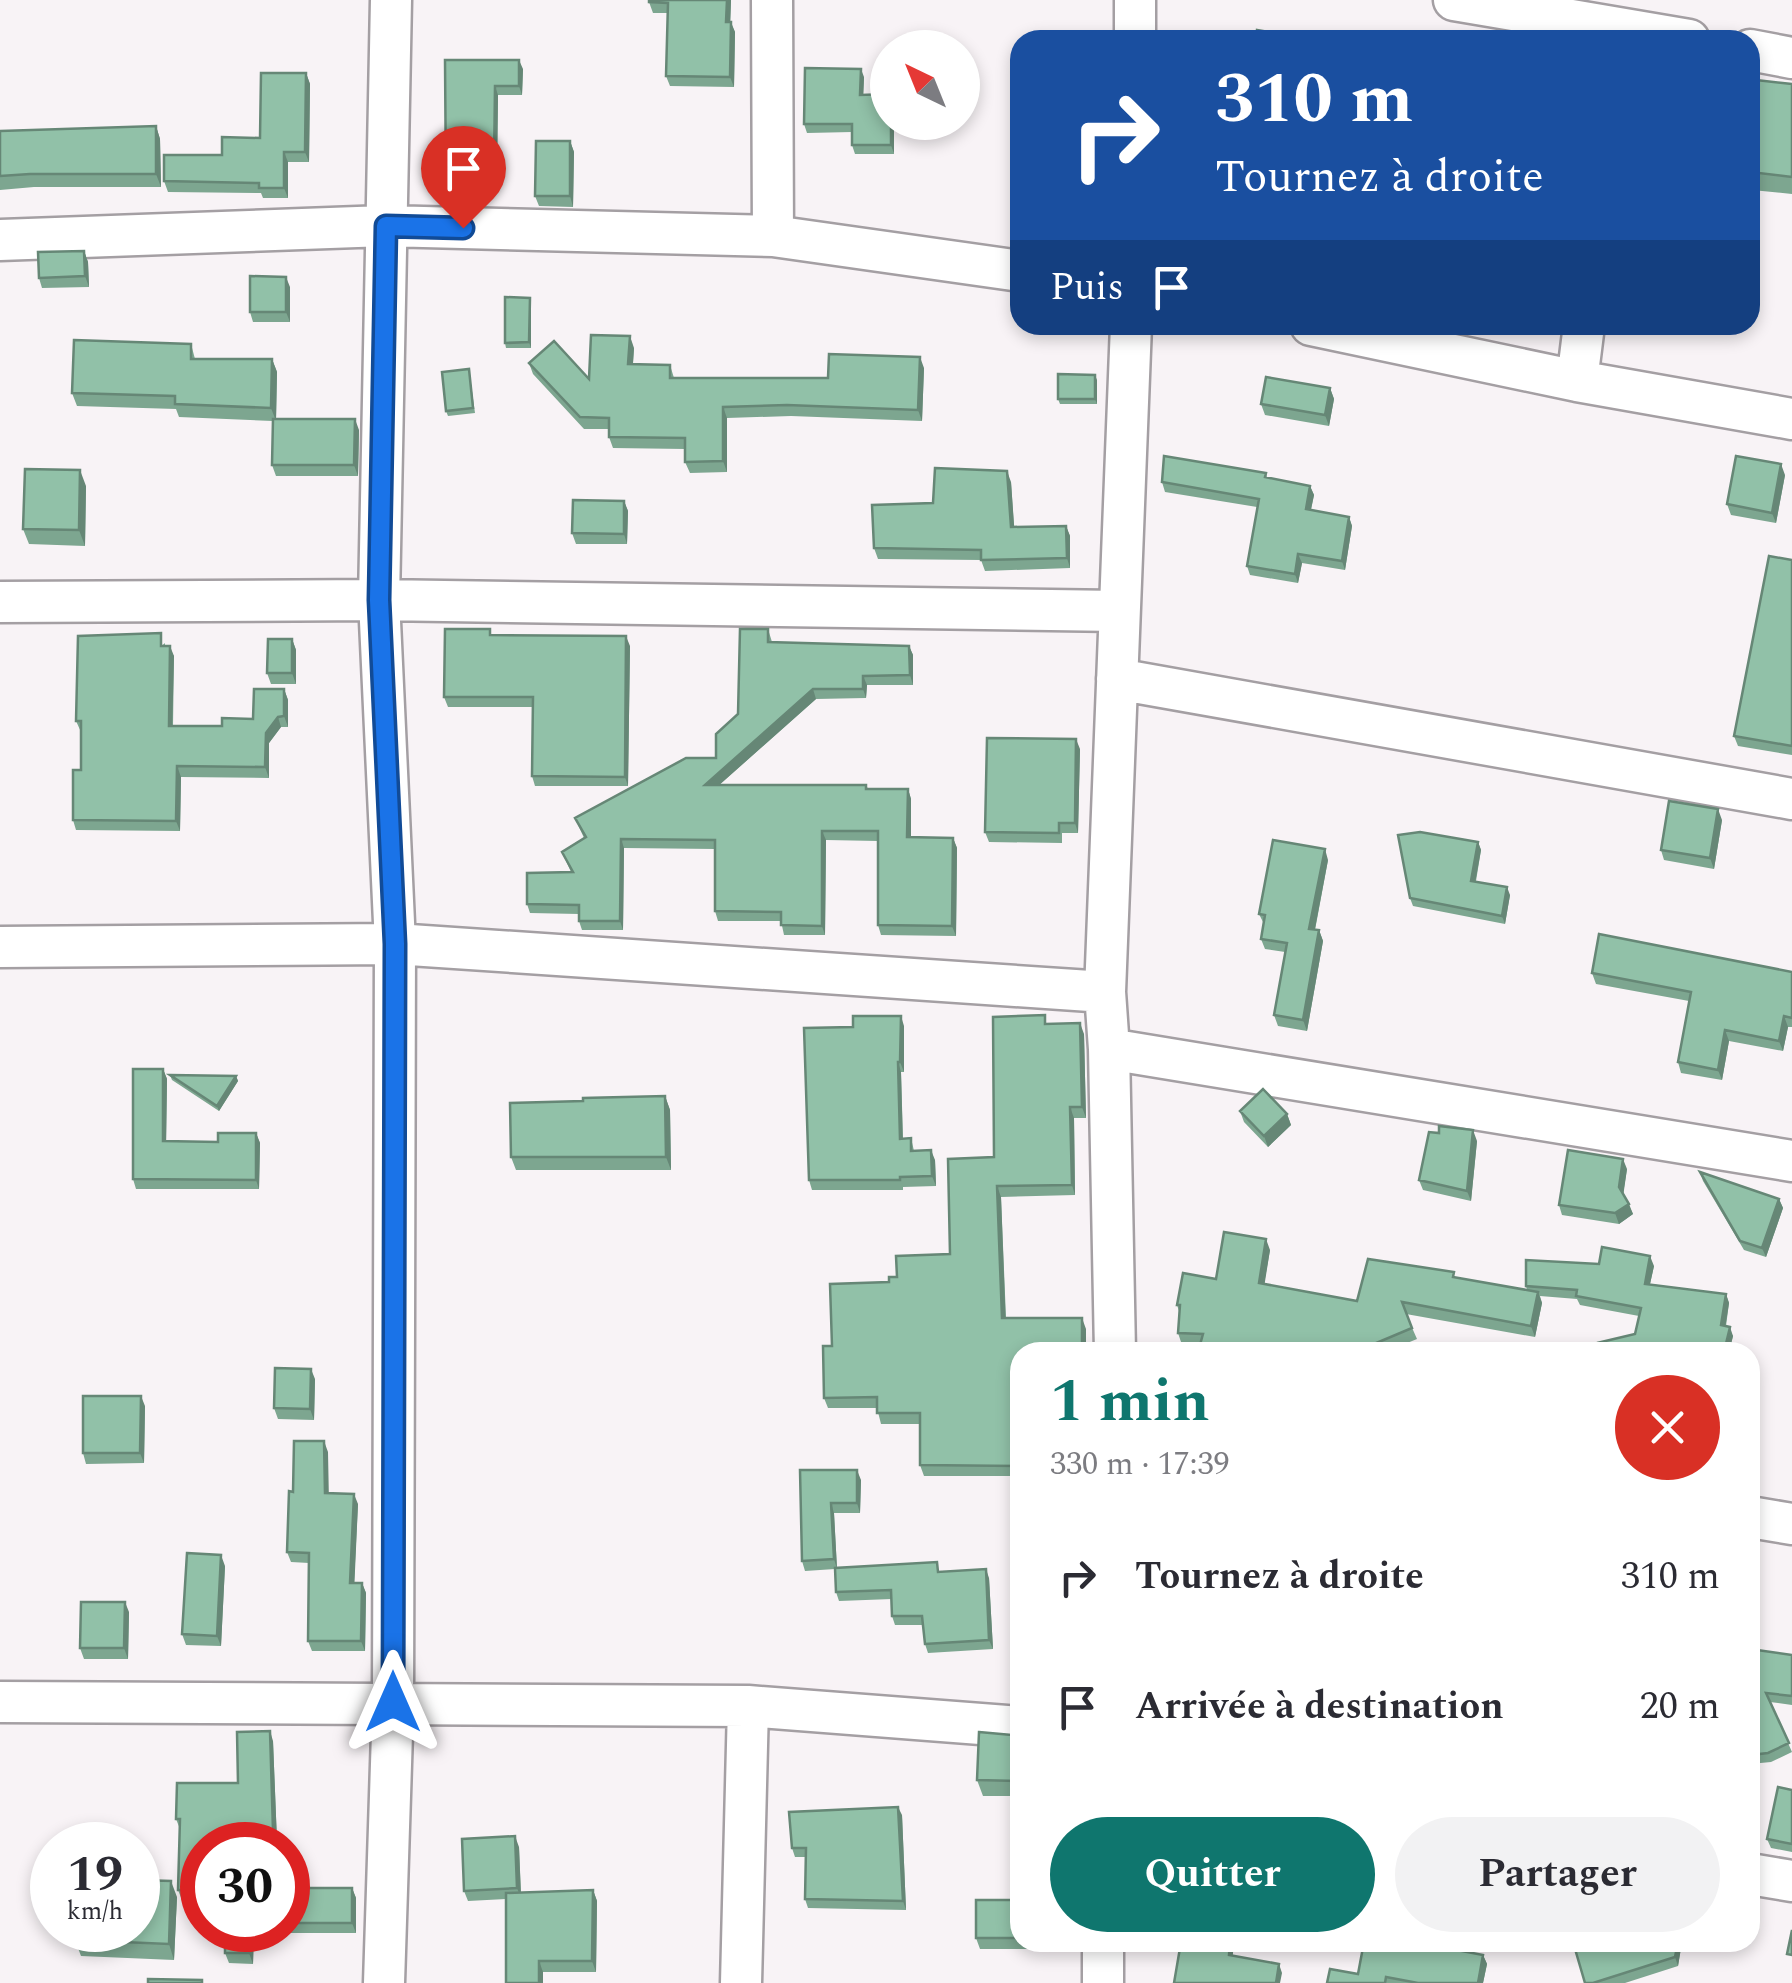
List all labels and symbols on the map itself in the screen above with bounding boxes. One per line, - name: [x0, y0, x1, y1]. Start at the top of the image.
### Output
- north arrow: [870, 30, 980, 140]
- pin: [421, 126, 506, 229]
- position arrow: [341, 1650, 445, 1754]
- speed limit sign: 30: [180, 1822, 310, 1952]

